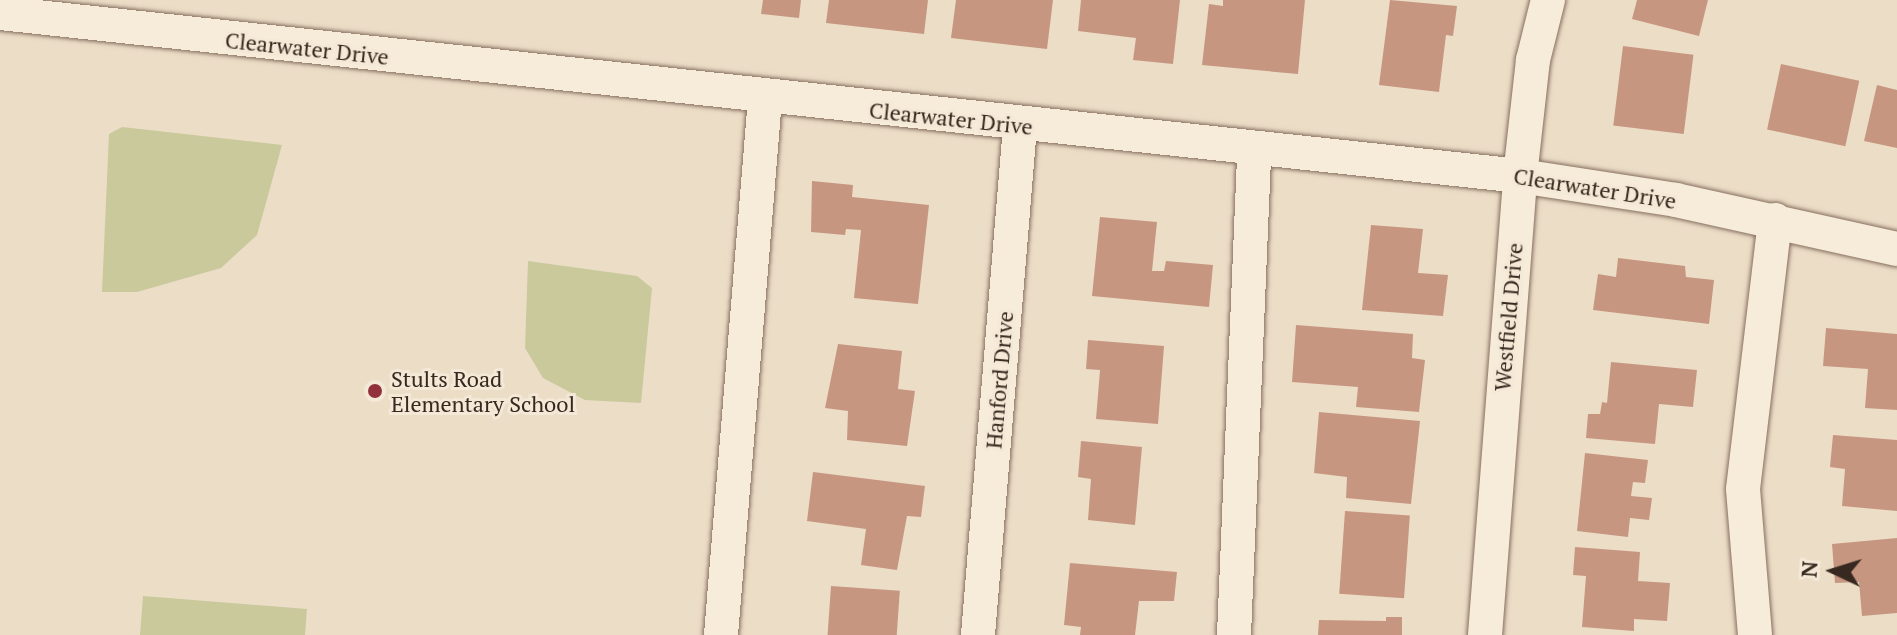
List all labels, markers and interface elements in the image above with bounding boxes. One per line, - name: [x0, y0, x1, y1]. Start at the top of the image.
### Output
- street label: Clearwater Drive: [224, 26, 390, 70]
- street label: Clearwater Drive: [868, 96, 1034, 140]
- street label: Clearwater Drive: [1512, 162, 1678, 214]
- street label: Westfield Drive: [1488, 242, 1528, 392]
- street label: Hanford Drive: [980, 310, 1018, 450]
- place label: Stults Road Elementary School: [391, 365, 575, 416]
- marker: Stults Road Elementary School: [366, 382, 384, 400]
- north arrow: [1793, 531, 1873, 611]
- text: N: [1794, 560, 1824, 579]

